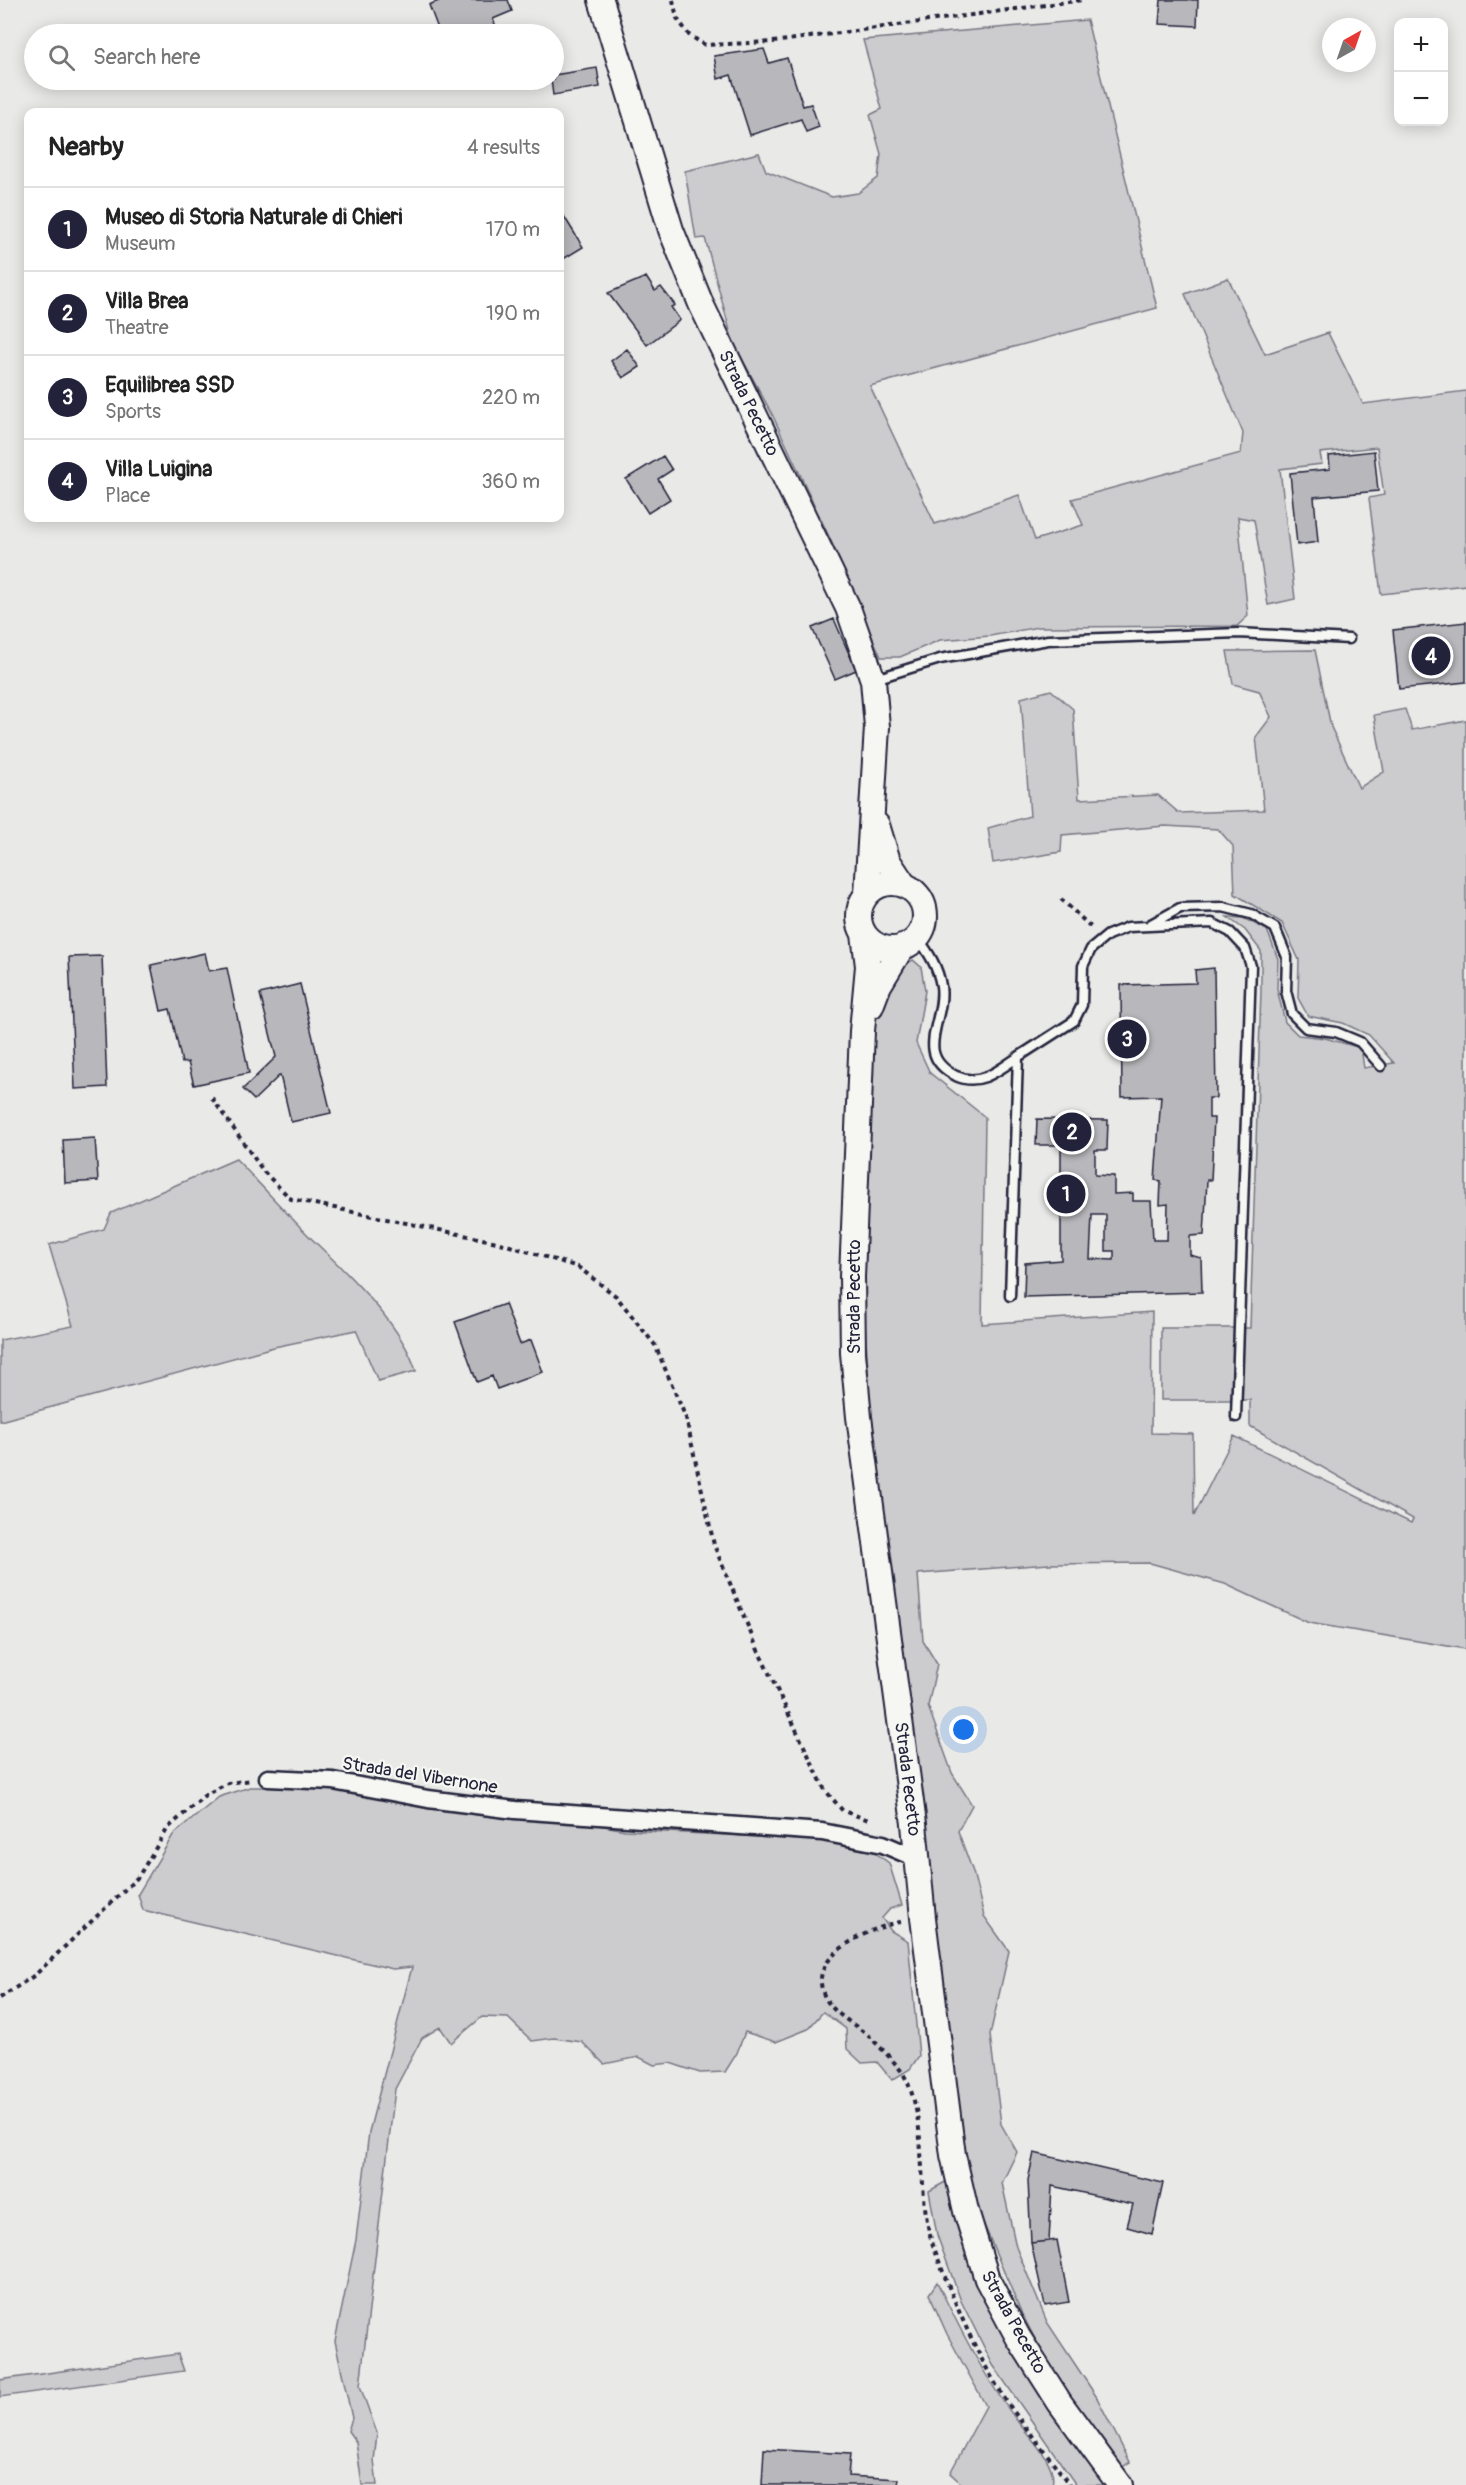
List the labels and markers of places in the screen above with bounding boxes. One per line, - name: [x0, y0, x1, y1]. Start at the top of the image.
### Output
- pin: 4: [1412, 634, 1450, 678]
- pin: 3: [1108, 1016, 1146, 1062]
- pin: 2: [1052, 1110, 1092, 1154]
- pin: 1: [1046, 1172, 1086, 1216]

